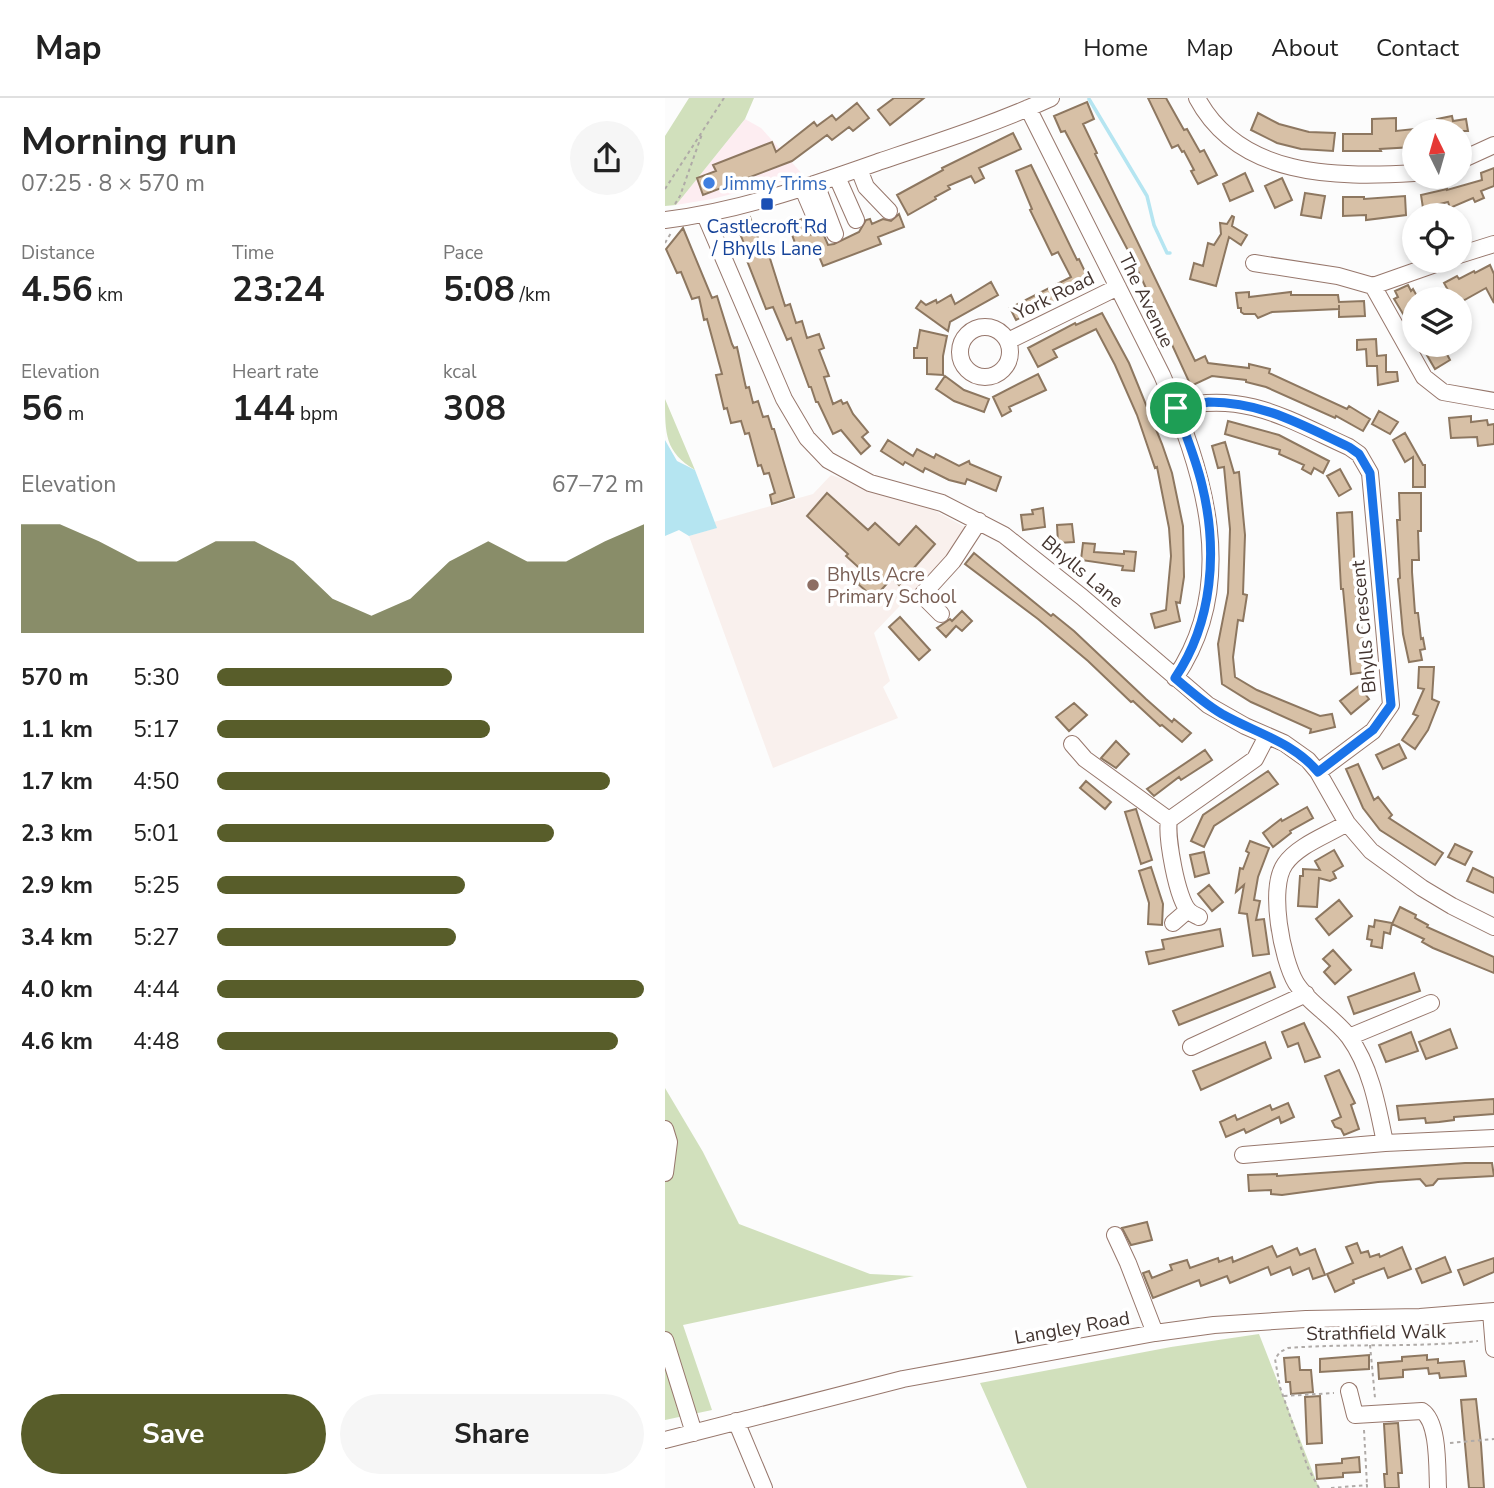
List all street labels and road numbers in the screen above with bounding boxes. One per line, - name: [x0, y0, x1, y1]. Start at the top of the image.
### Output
- street label: The Avenue: [1112, 249, 1180, 352]
- street label: York Road: [1009, 265, 1099, 327]
- street label: Bhylls Lane: [1036, 530, 1129, 614]
- street label: Bhylls Crescent: [1345, 559, 1383, 694]
- street label: Langley Road: [1012, 1305, 1132, 1351]
- street label: Strathfield Walk: [1306, 1319, 1447, 1347]

